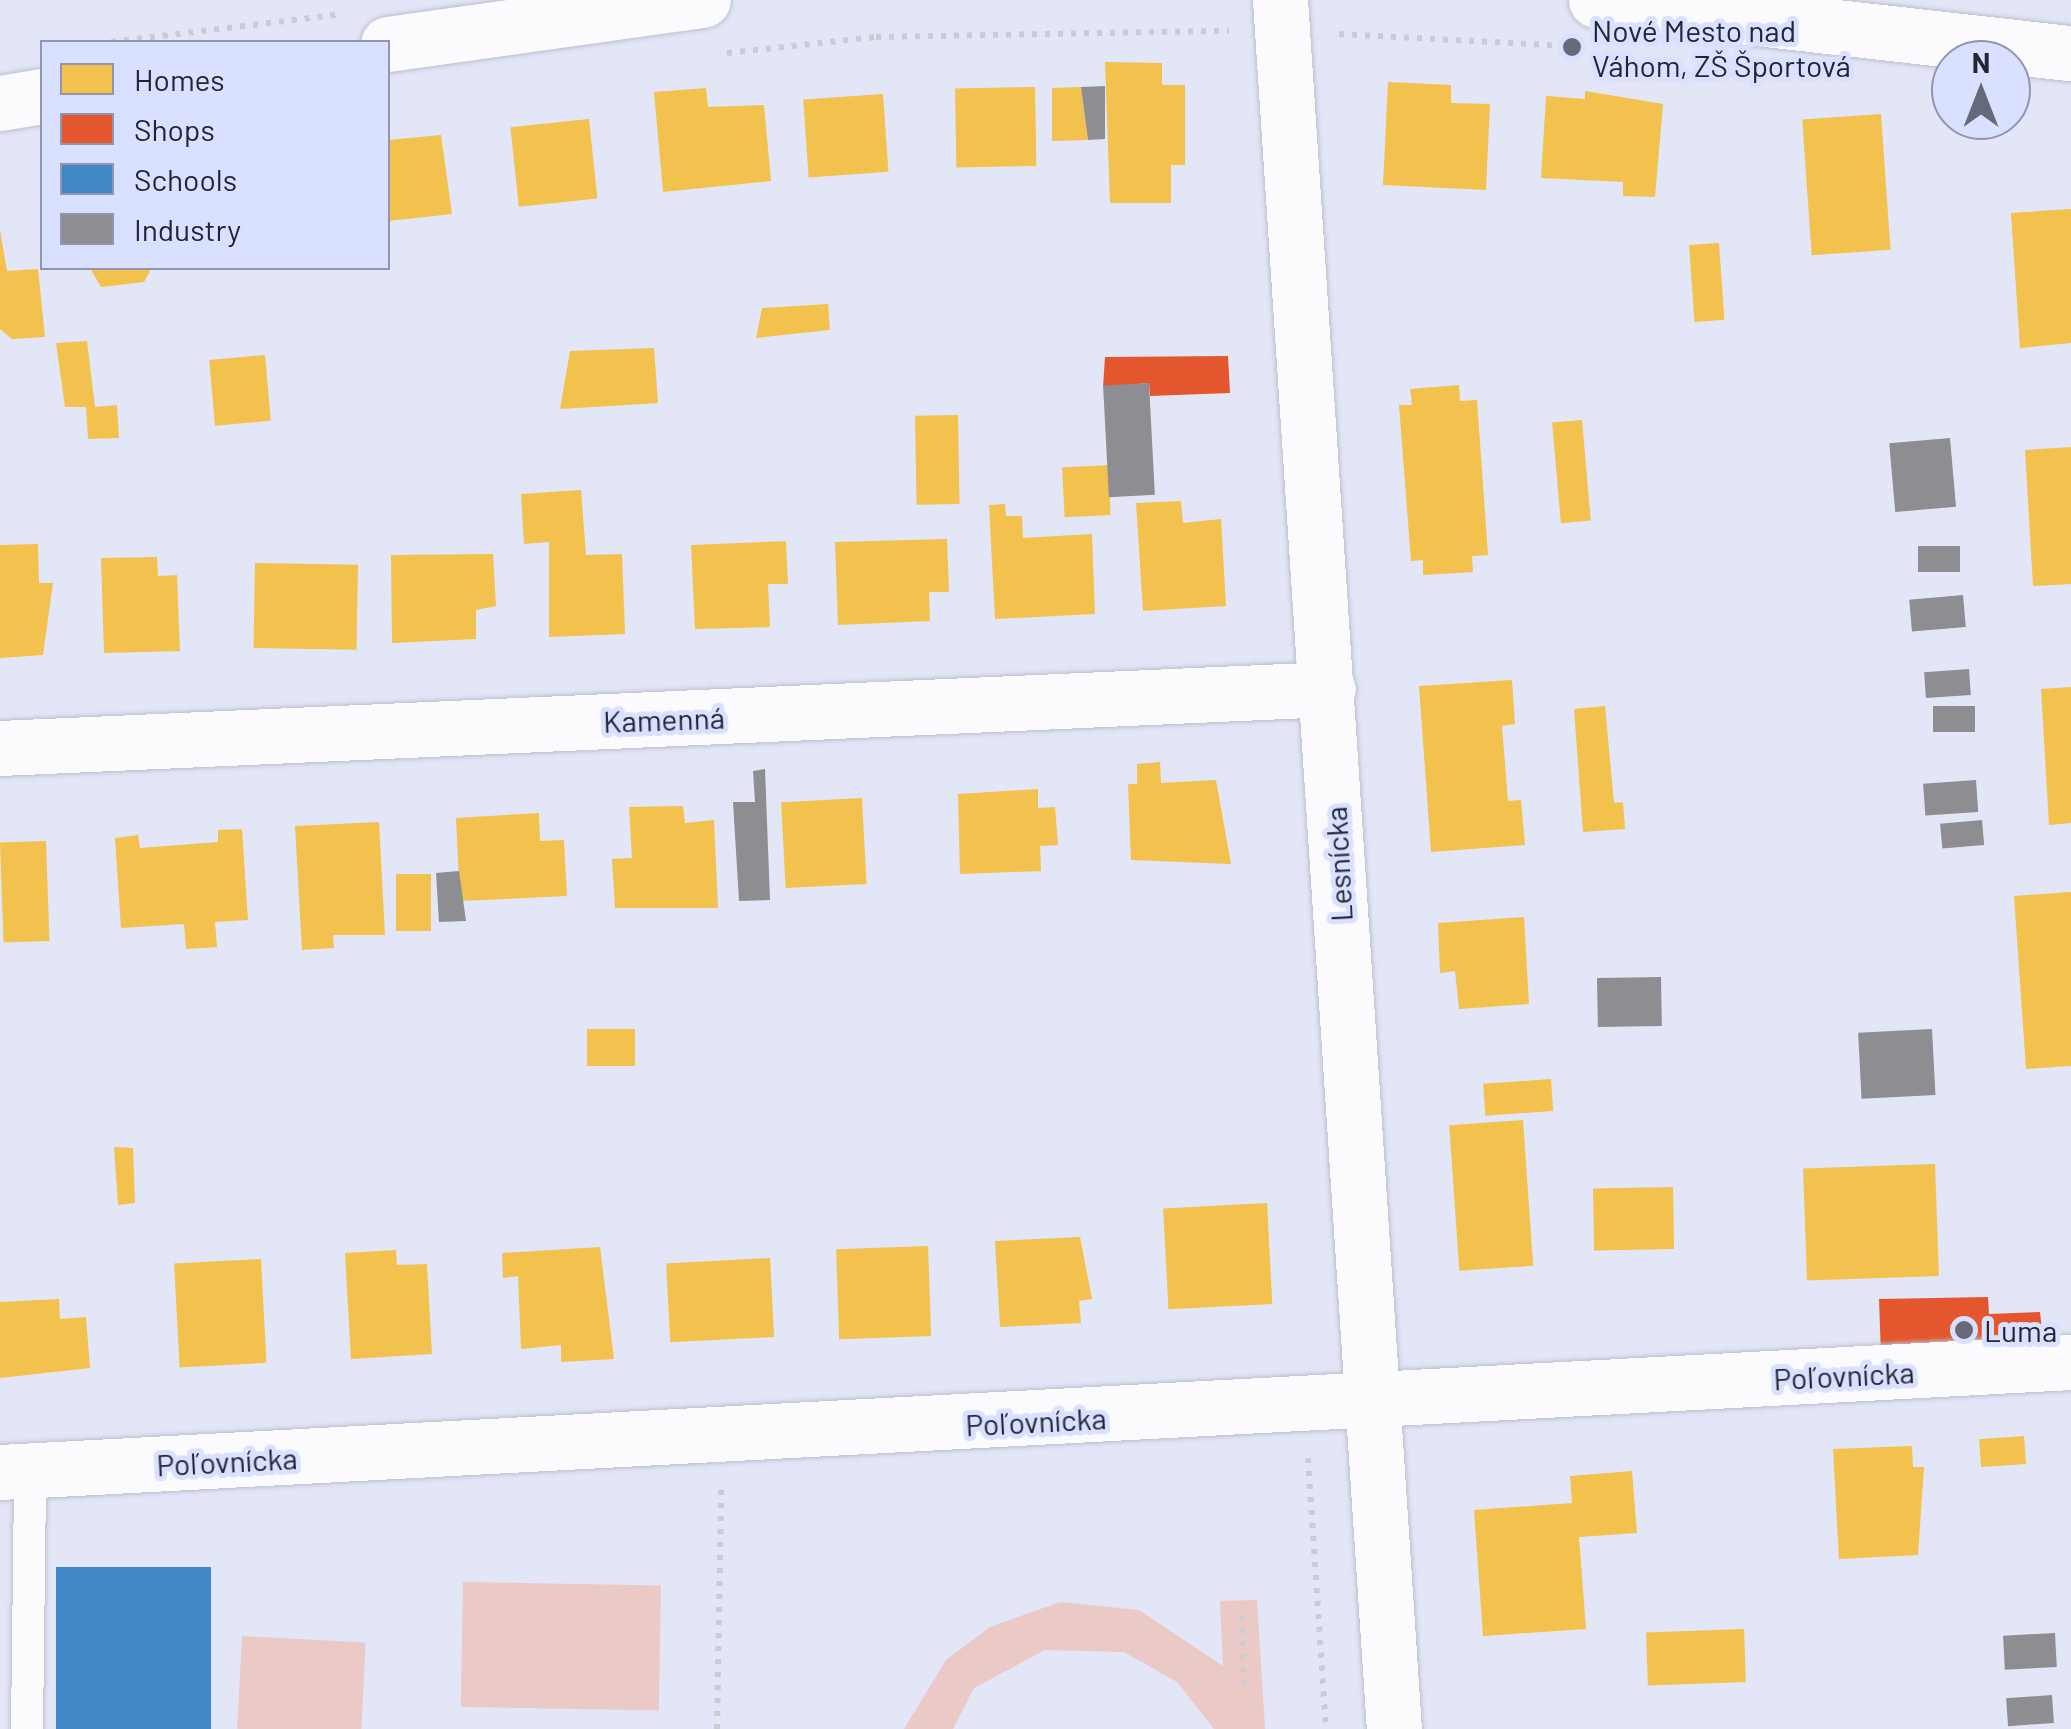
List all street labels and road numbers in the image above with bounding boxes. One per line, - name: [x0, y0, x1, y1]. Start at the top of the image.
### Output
- street label: Kamenná: [602, 699, 726, 739]
- street label: Lesnícka: [1317, 805, 1359, 923]
- street label: Poľovnícka: [1773, 1353, 1915, 1397]
- street label: Poľovnícka: [965, 1399, 1107, 1443]
- street label: Poľovnícka: [156, 1439, 298, 1483]

